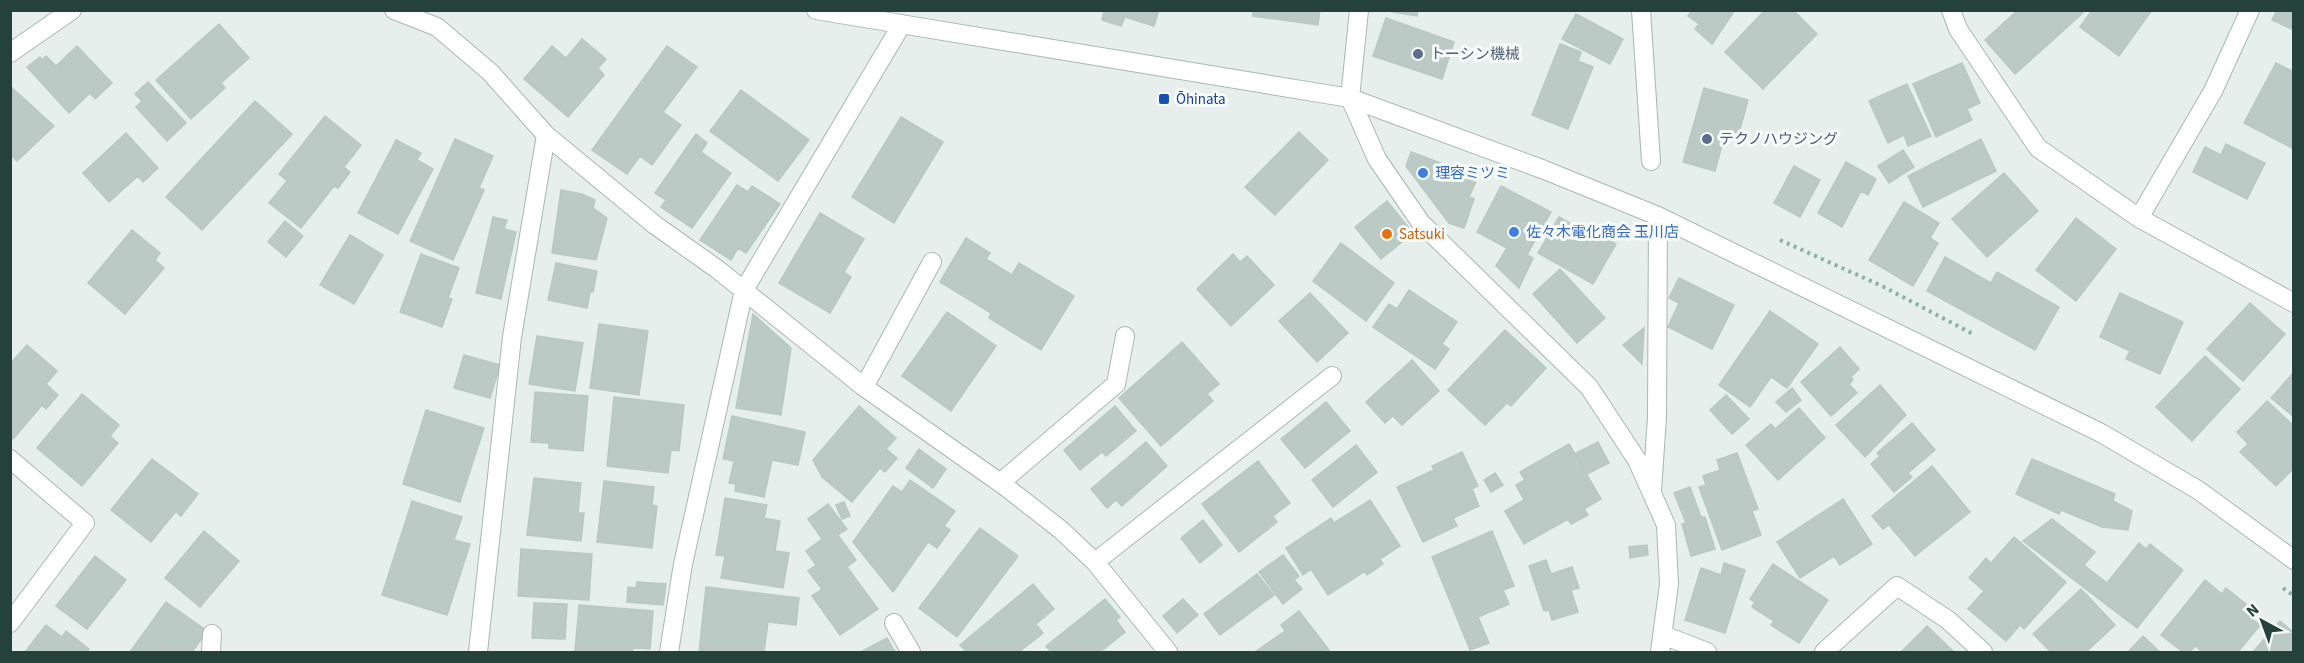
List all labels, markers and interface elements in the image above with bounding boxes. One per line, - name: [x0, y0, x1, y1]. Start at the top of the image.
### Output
- place label: トーシン機械: [1430, 44, 1520, 65]
- marker: トーシン機械: [1411, 47, 1425, 61]
- place label: Ōhinata: [1176, 89, 1226, 110]
- marker: Ōhinata: [1157, 92, 1171, 106]
- place label: テクノハウジング: [1719, 129, 1838, 150]
- marker: テクノハウジング: [1700, 132, 1714, 146]
- place label: 理容ミツミ: [1435, 163, 1510, 184]
- marker: 理容ミツミ: [1416, 166, 1430, 180]
- place label: 佐々木電化商会 玉川店: [1526, 222, 1679, 243]
- place label: Satsuki: [1399, 224, 1445, 245]
- marker: 佐々木電化商会 玉川店: [1507, 225, 1521, 239]
- marker: Satsuki: [1380, 227, 1394, 241]
- north arrow: [2232, 591, 2292, 651]
- text: N: [2242, 599, 2264, 622]

